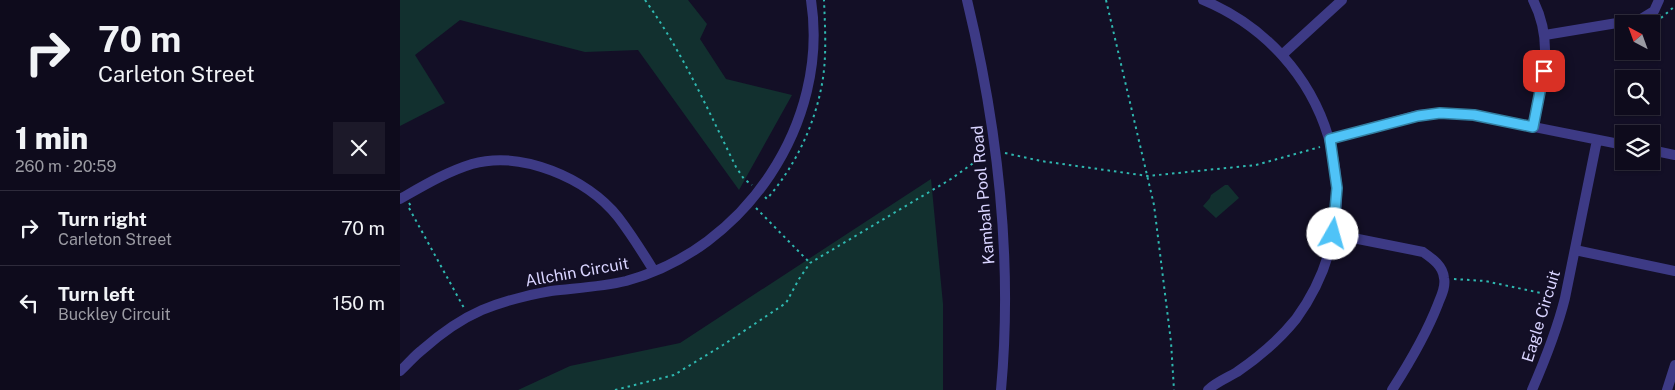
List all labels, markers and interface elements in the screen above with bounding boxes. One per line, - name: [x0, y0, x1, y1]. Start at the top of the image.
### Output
- north arrow: [1615, 15, 1660, 60]
- map controls: [1615, 15, 1660, 170]
- text: 70 m: [98, 19, 181, 60]
- icon: right: [15, 20, 80, 85]
- pin: [1523, 50, 1565, 92]
- icon: arrive: [1530, 57, 1558, 85]
- text: Carleton Street: [98, 61, 255, 87]
- button: search: [1615, 70, 1660, 115]
- text: 1 min: [15, 120, 88, 156]
- button: close: [333, 122, 385, 174]
- street label: Kambah Pool Road: [967, 125, 999, 265]
- button: layers: [1615, 125, 1660, 170]
- text: 260 m · 20:59: [15, 157, 116, 176]
- position arrow: [1306, 207, 1358, 259]
- text: Turn right: [58, 208, 147, 230]
- icon: right: [15, 214, 43, 242]
- text: 70 m: [341, 217, 385, 239]
- text: Carleton Street: [58, 230, 172, 249]
- street label: Allchin Circuit: [524, 254, 630, 290]
- street label: Eagle Circuit: [1518, 268, 1564, 364]
- text: Turn left: [58, 283, 135, 305]
- icon: left: [15, 289, 43, 317]
- text: 150 m: [332, 292, 385, 314]
- text: Buckley Circuit: [58, 305, 171, 324]

